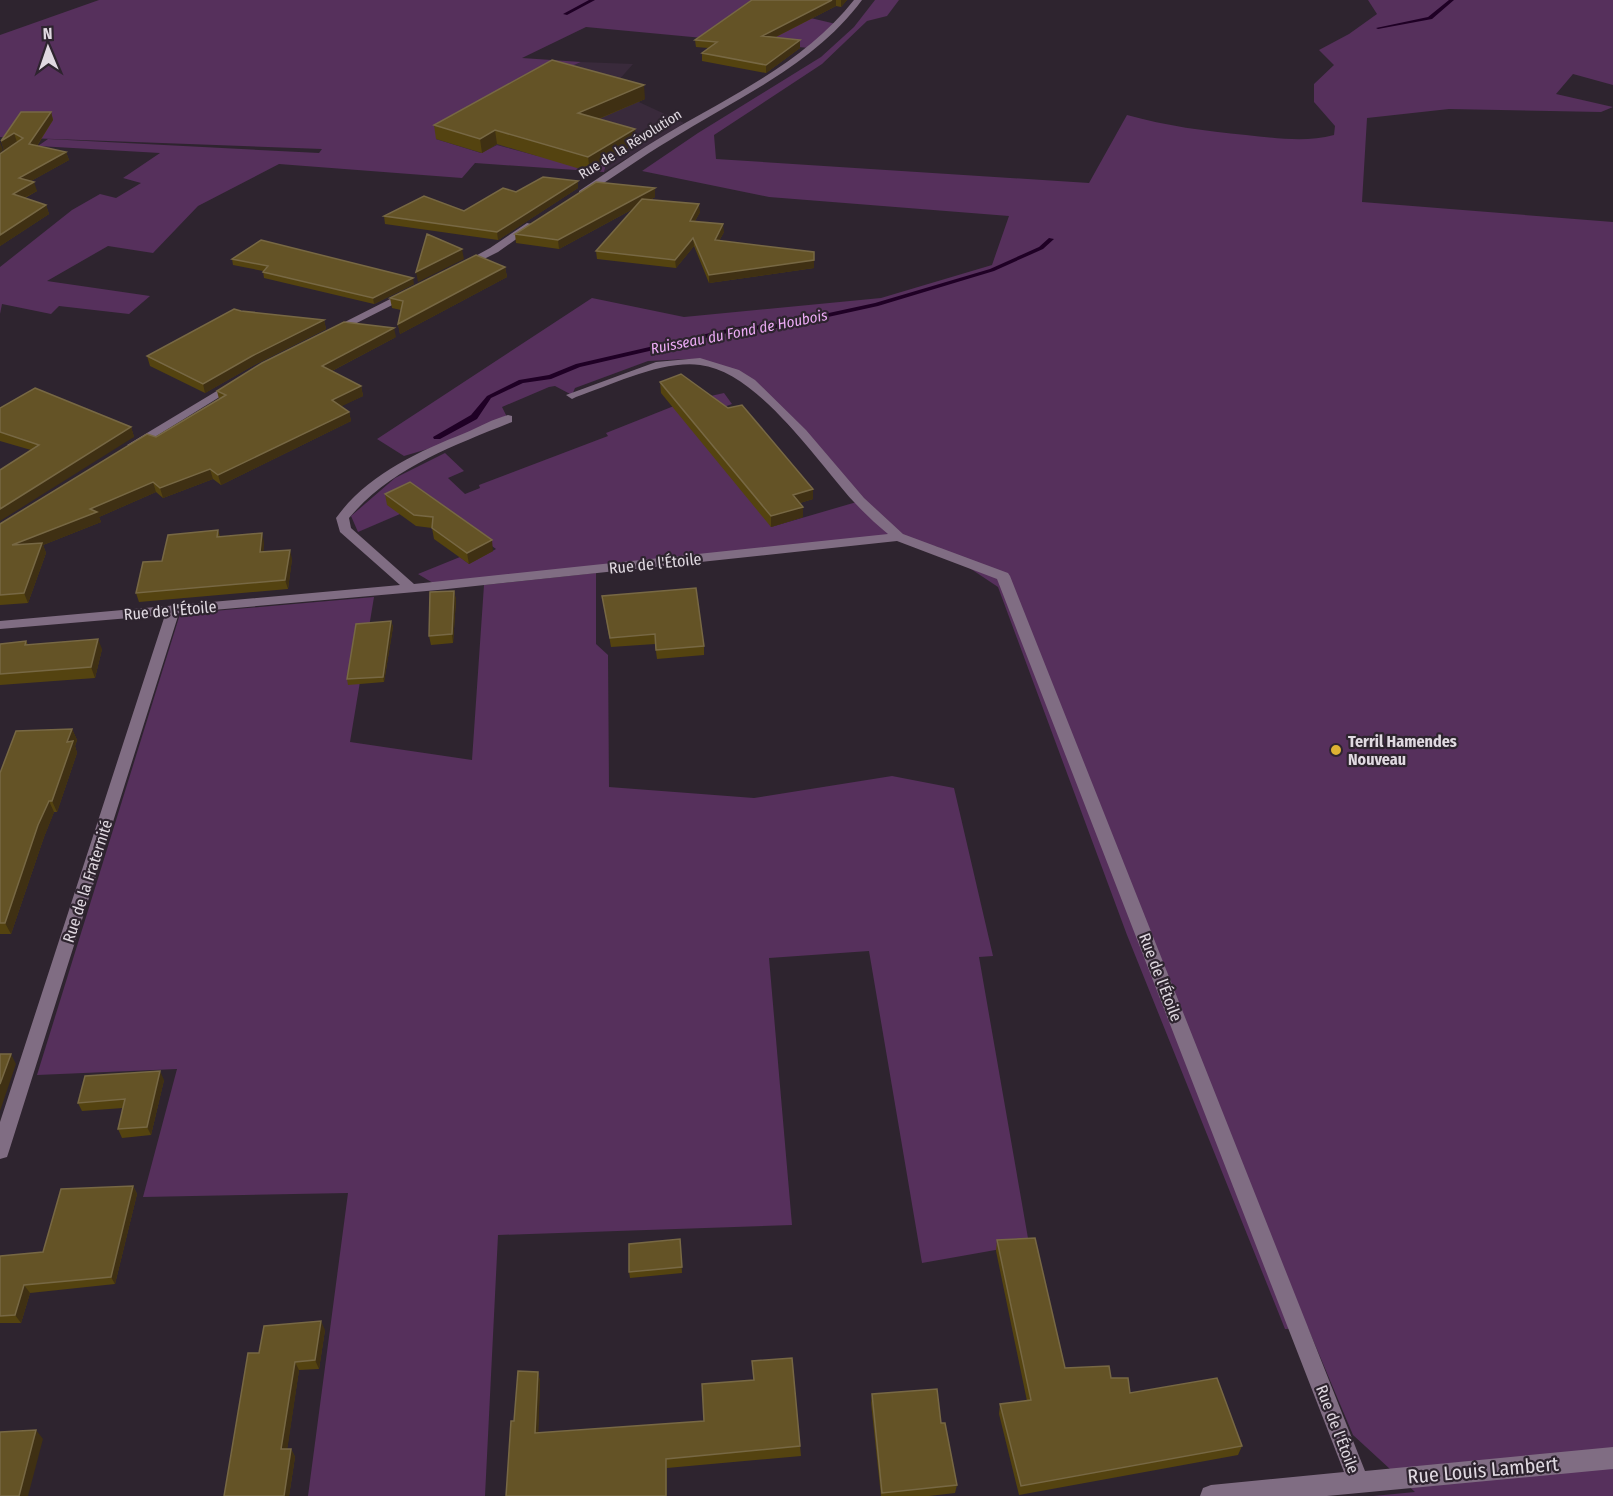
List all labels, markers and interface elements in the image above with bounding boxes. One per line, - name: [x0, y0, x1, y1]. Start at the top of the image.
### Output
- north arrow: [18, 18, 78, 78]
- text: N: [42, 24, 53, 43]
- street label: Rue de la Révolution: [576, 106, 685, 183]
- water label: Ruisseau du Fond de Houbois: [649, 306, 830, 358]
- street label: Rue de l'Étoile: [608, 549, 702, 578]
- street label: Rue de l'Étoile: [123, 597, 217, 624]
- place label: Terril Hamendes Nouveau: [1348, 732, 1457, 769]
- marker: Terril Hamendes Nouveau: [1329, 743, 1343, 757]
- street label: Rue de la Fraternité: [59, 817, 116, 945]
- street label: Rue de l'Étoile: [1135, 930, 1186, 1024]
- street label: Rue de l'Étoile: [1312, 1382, 1363, 1476]
- street label: Rue Louis Lambert: [1406, 1451, 1560, 1489]

